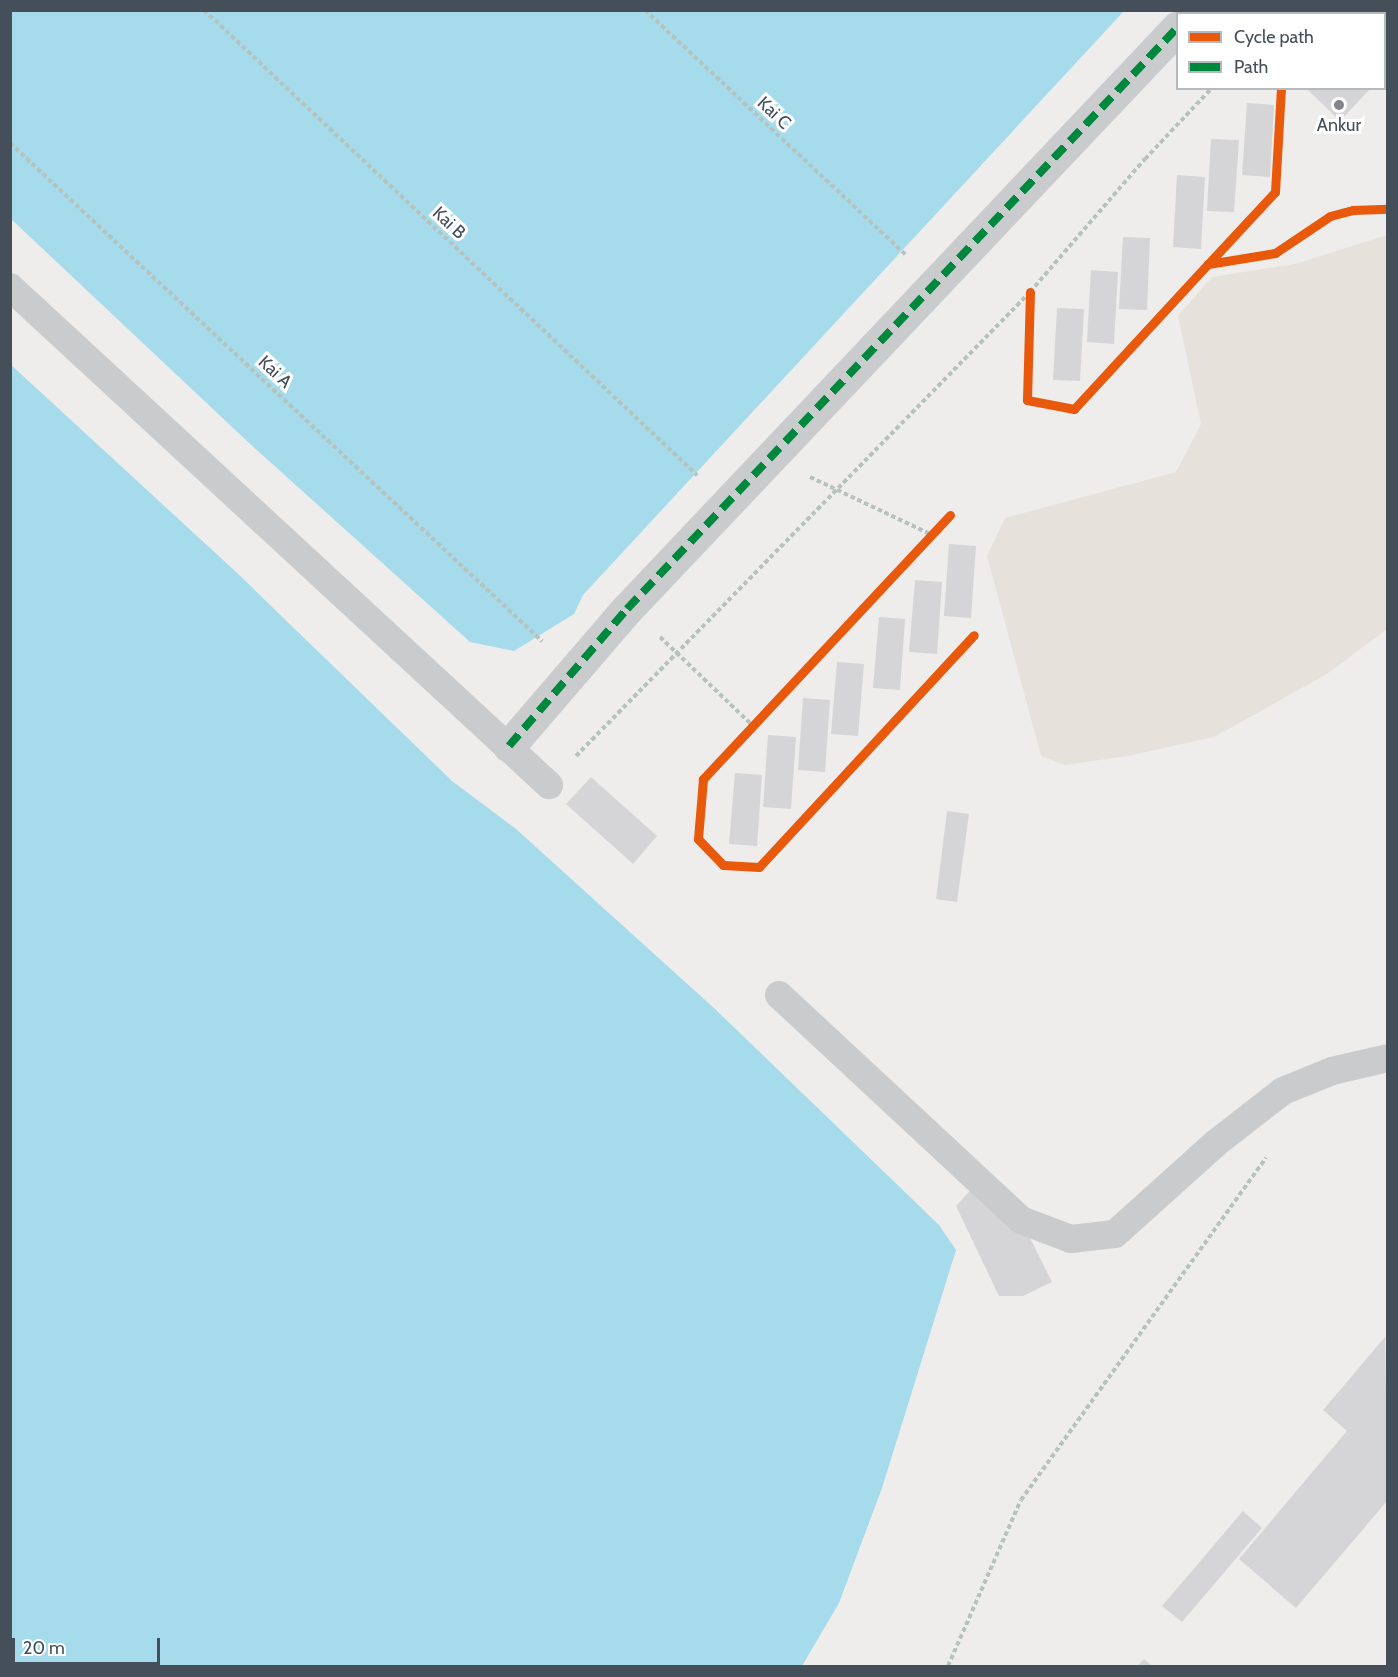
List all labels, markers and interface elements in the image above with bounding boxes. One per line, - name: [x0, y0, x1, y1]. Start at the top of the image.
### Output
- legend: [1176, 12, 1386, 90]
- text: Cycle path: [1234, 26, 1314, 48]
- text: Path: [1234, 56, 1268, 78]
- street label: Kai C: [753, 92, 795, 134]
- marker: Ankur: [1332, 98, 1346, 112]
- place label: Ankur: [1317, 114, 1361, 136]
- street label: Kai B: [428, 202, 470, 244]
- street label: Kai A: [254, 351, 296, 393]
- scale bar: [15, 1626, 164, 1664]
- text: 20 m: [23, 1637, 65, 1659]

